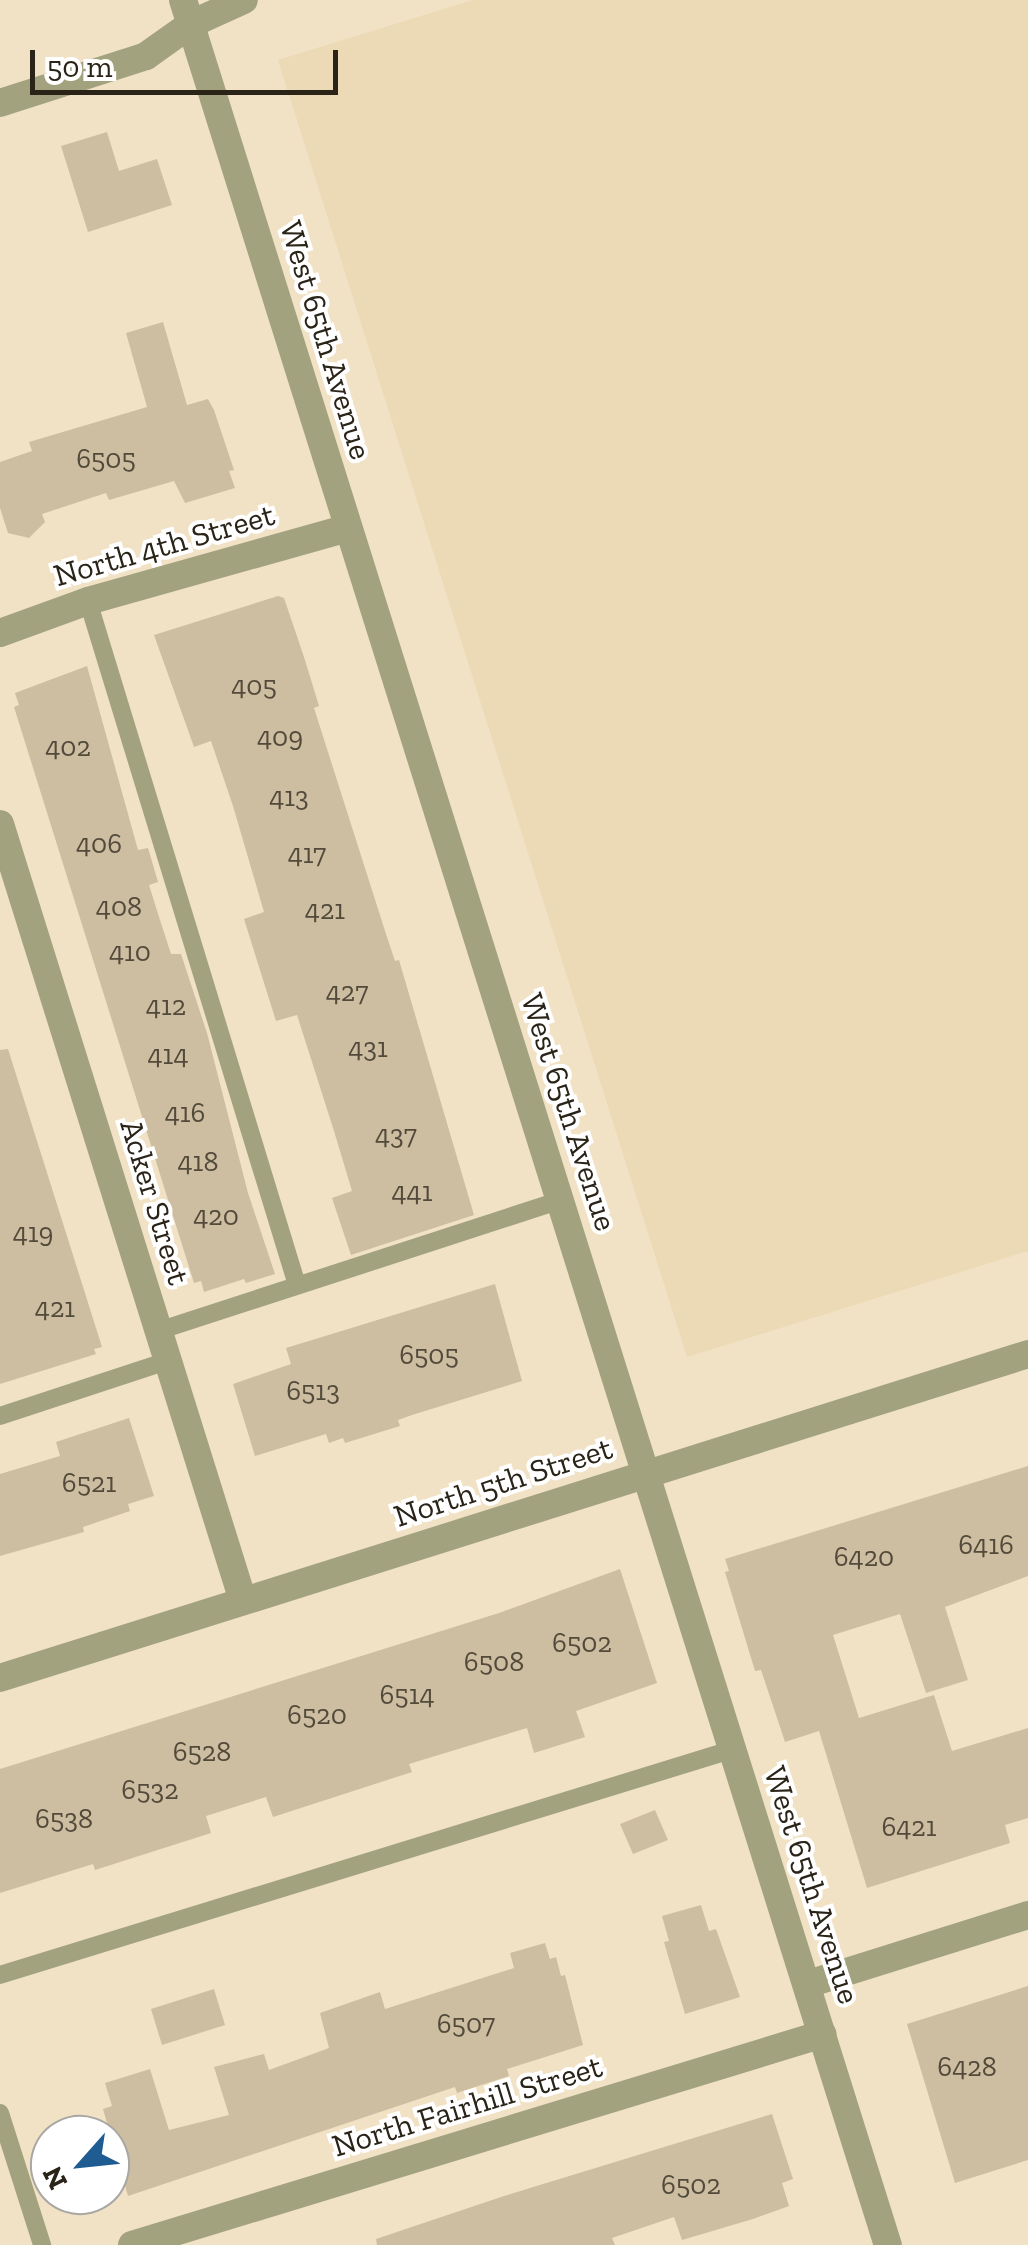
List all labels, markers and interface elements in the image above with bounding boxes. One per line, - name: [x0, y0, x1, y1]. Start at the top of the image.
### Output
- scale bar: [35, 30, 342, 92]
- text: 50 m: [47, 49, 112, 85]
- street label: West 65th Avenue: [271, 216, 381, 464]
- house number: 6505: [76, 442, 136, 476]
- street label: North 4th Street: [49, 495, 279, 595]
- house number: 405: [231, 669, 277, 703]
- house number: 409: [257, 720, 303, 754]
- house number: 402: [45, 730, 91, 764]
- house number: 413: [269, 780, 309, 814]
- house number: 406: [76, 827, 122, 861]
- house number: 417: [288, 837, 326, 871]
- house number: 408: [96, 890, 142, 924]
- house number: 421: [305, 893, 345, 927]
- house number: 410: [109, 935, 151, 969]
- house number: 427: [326, 975, 368, 1009]
- street label: West 65th Avenue: [512, 988, 626, 1236]
- house number: 412: [146, 989, 186, 1023]
- house number: 431: [348, 1031, 388, 1065]
- house number: 414: [148, 1038, 188, 1072]
- house number: 416: [165, 1096, 205, 1130]
- street label: Acker Street: [112, 1115, 198, 1289]
- house number: 437: [375, 1118, 417, 1152]
- house number: 418: [178, 1145, 218, 1179]
- house number: 441: [392, 1175, 432, 1209]
- house number: 420: [193, 1199, 239, 1233]
- house number: 419: [13, 1216, 53, 1250]
- house number: 421: [35, 1291, 75, 1325]
- house number: 6505: [399, 1338, 459, 1372]
- house number: 6513: [286, 1374, 340, 1408]
- street label: North 5th Street: [389, 1429, 617, 1535]
- house number: 6521: [62, 1466, 116, 1500]
- house number: 6416: [958, 1528, 1014, 1562]
- house number: 6420: [834, 1540, 894, 1574]
- house number: 6502: [552, 1626, 612, 1660]
- house number: 6508: [464, 1645, 524, 1679]
- house number: 6514: [379, 1678, 435, 1712]
- house number: 6520: [287, 1698, 347, 1732]
- house number: 6528: [173, 1735, 231, 1769]
- street label: West 65th Avenue: [755, 1761, 869, 2009]
- house number: 6532: [121, 1773, 179, 1807]
- house number: 6538: [35, 1802, 93, 1836]
- house number: 6421: [881, 1810, 937, 1844]
- house number: 6507: [437, 2007, 495, 2041]
- street label: North Fairhill Street: [327, 2047, 607, 2165]
- house number: 6428: [937, 2050, 997, 2084]
- north arrow: [30, 2115, 130, 2215]
- text: N: [35, 2161, 74, 2195]
- house number: 6502: [661, 2168, 721, 2202]

